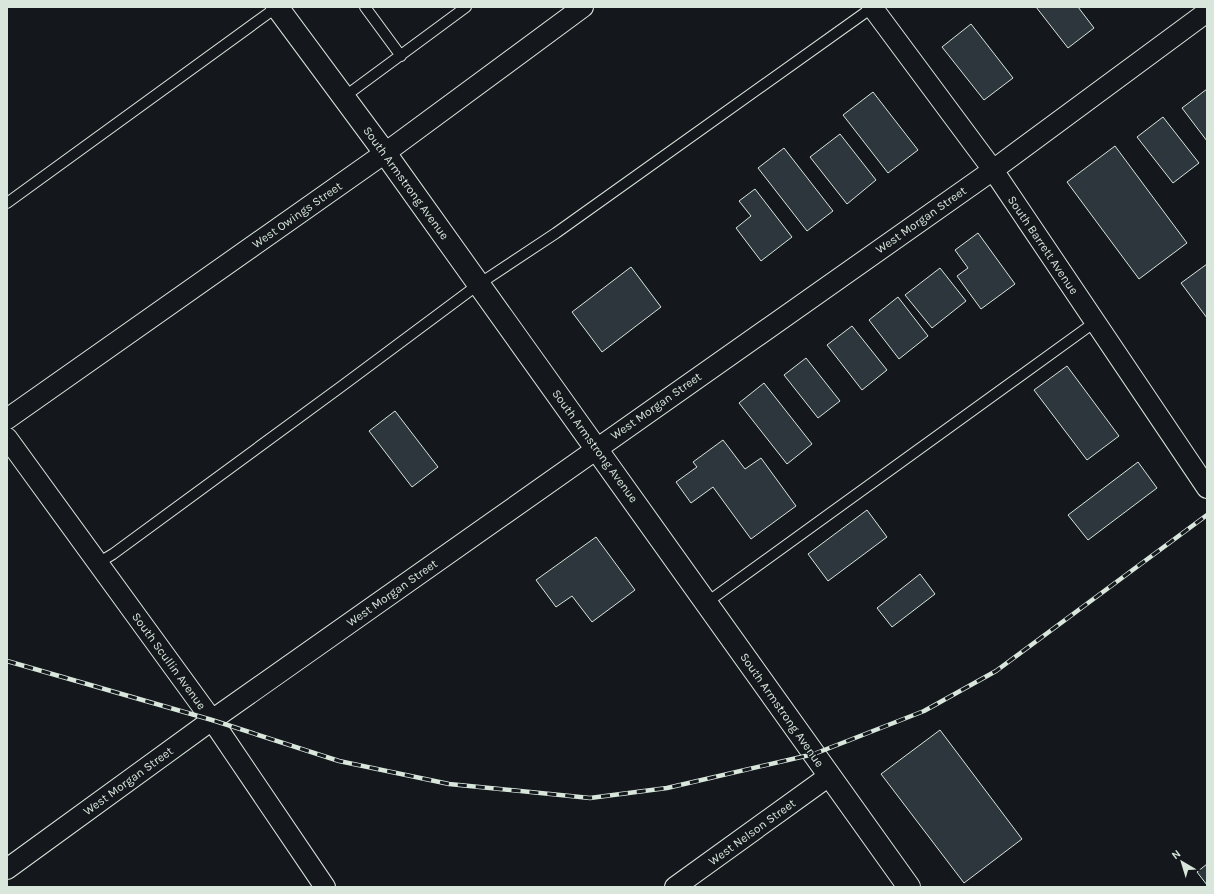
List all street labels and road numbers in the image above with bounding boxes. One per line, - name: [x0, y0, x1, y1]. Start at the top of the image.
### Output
- street label: South Armstrong Avenue: [360, 124, 452, 242]
- street label: West Owings Street: [249, 179, 345, 251]
- street label: West Morgan Street: [873, 183, 969, 257]
- street label: South Barrett Avenue: [1005, 193, 1081, 297]
- street label: West Morgan Street: [608, 369, 704, 443]
- street label: South Armstrong Avenue: [549, 387, 641, 505]
- street label: West Morgan Street: [344, 556, 440, 630]
- street label: South Scullin Avenue: [129, 610, 209, 712]
- street label: South Armstrong Avenue: [737, 650, 827, 770]
- street label: West Morgan Street: [80, 743, 176, 818]
- street label: West Nelson Street: [706, 796, 798, 868]

